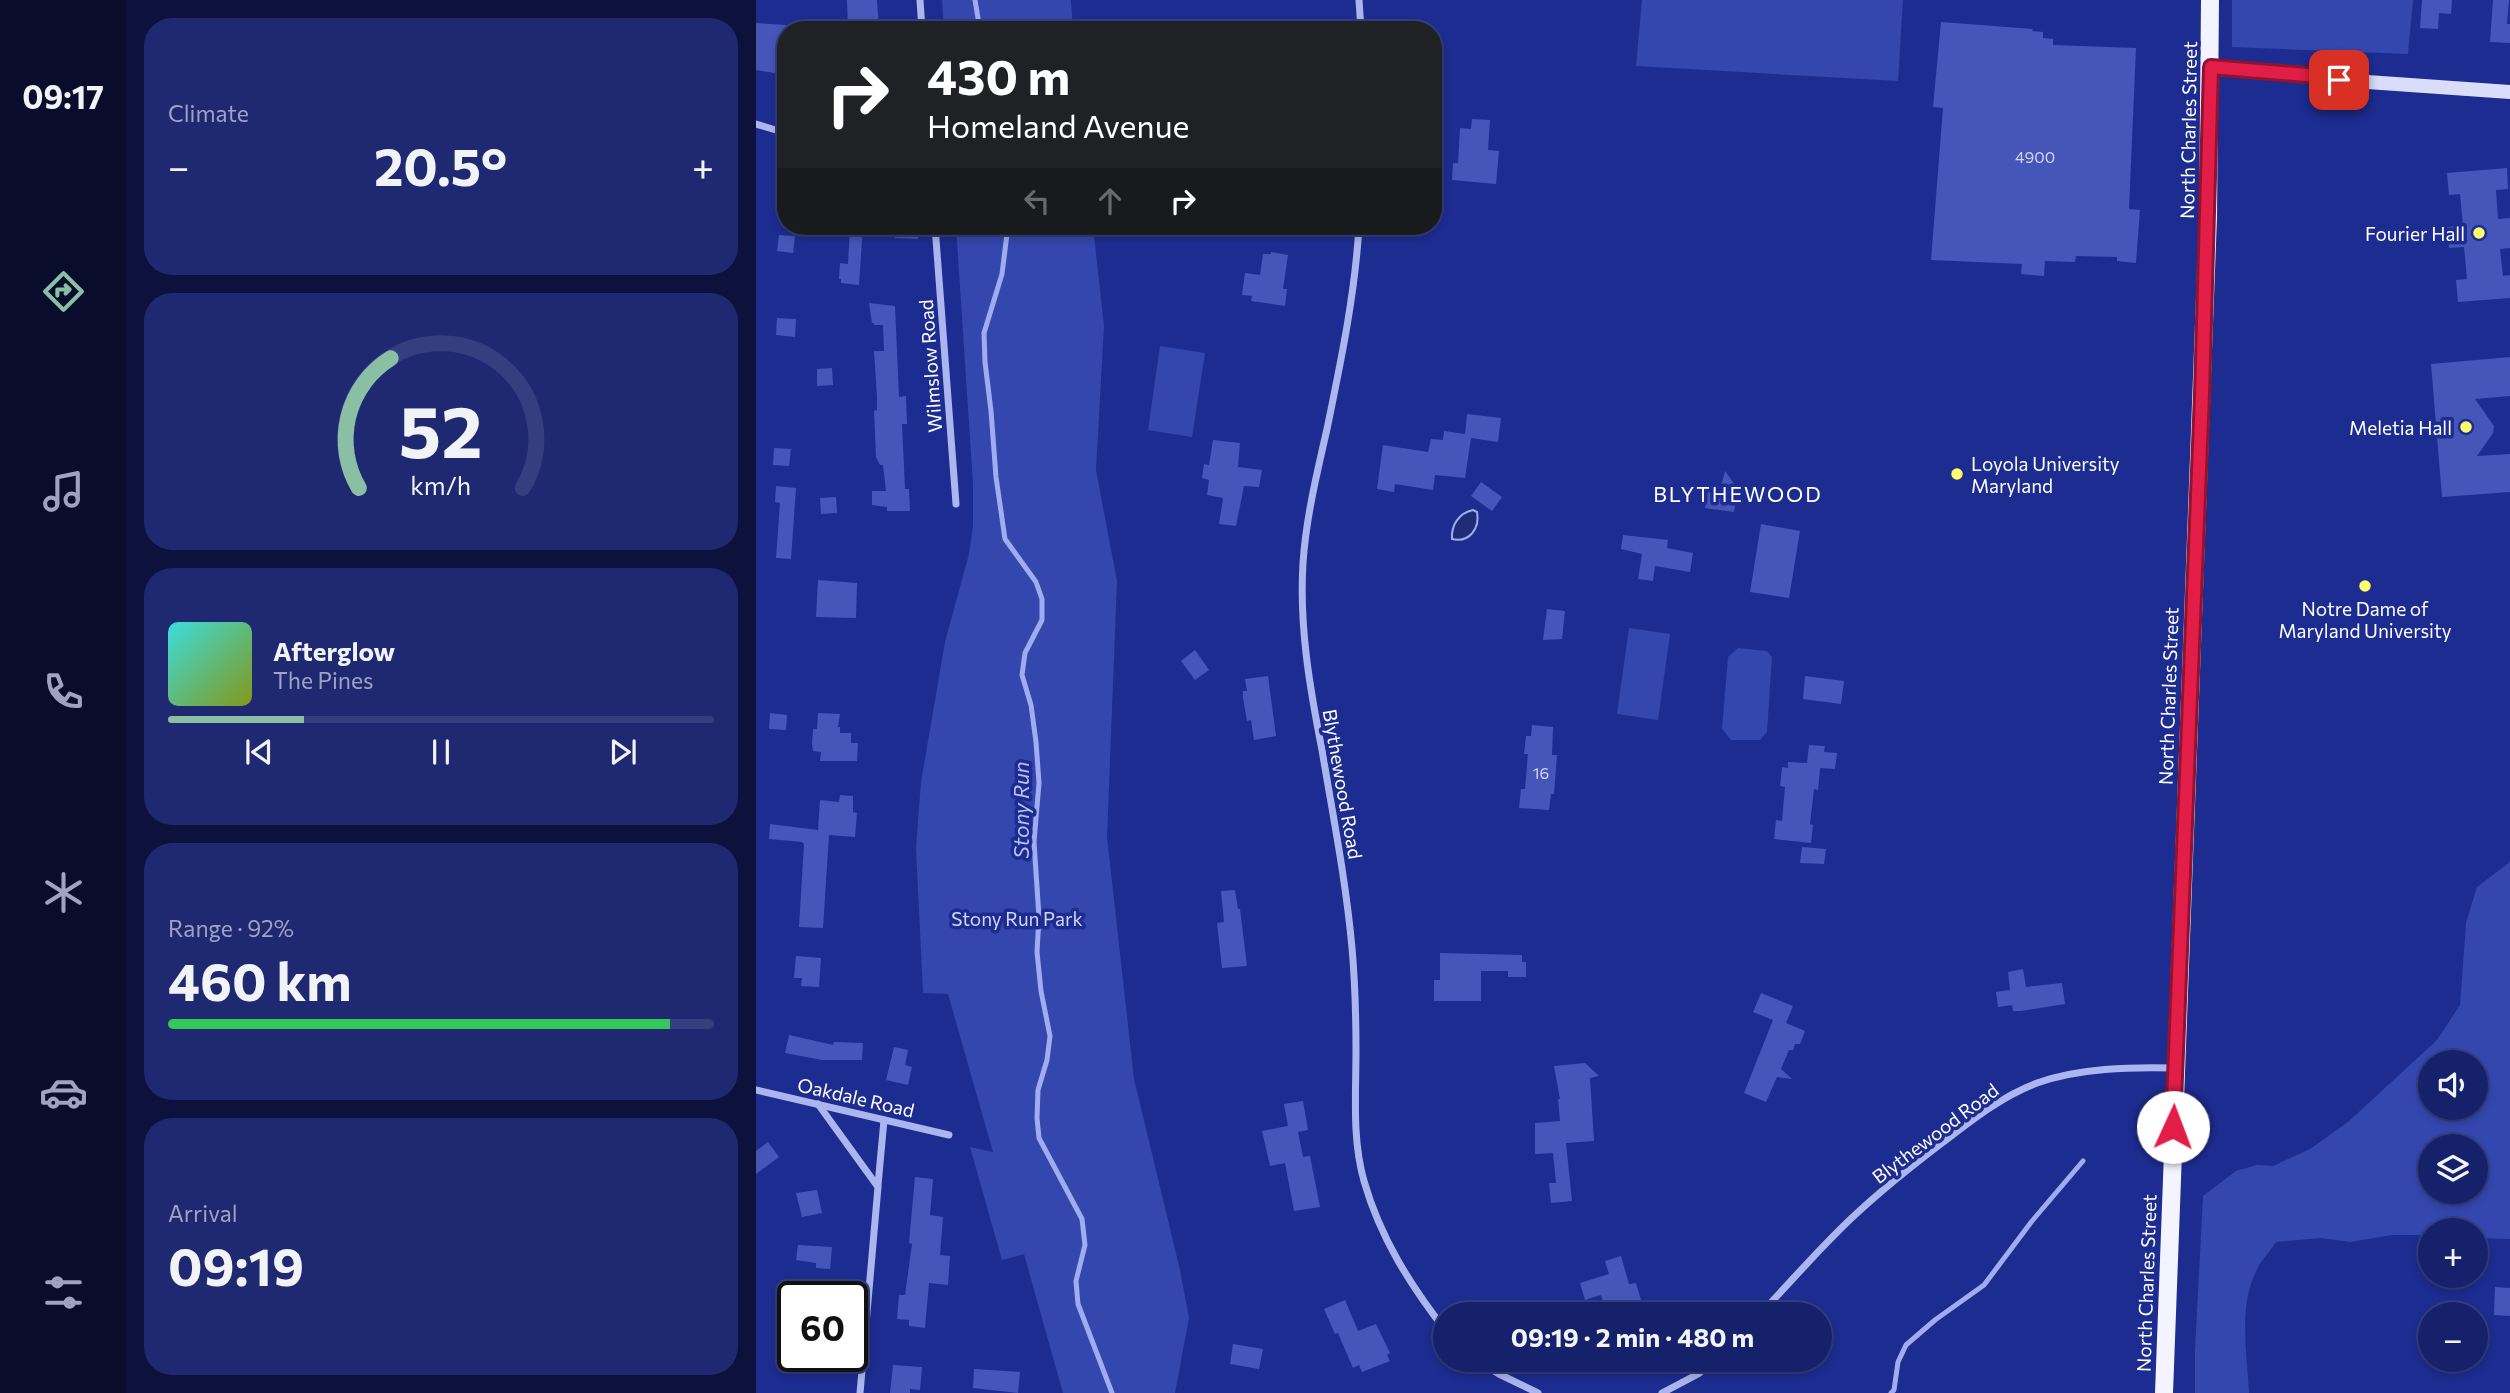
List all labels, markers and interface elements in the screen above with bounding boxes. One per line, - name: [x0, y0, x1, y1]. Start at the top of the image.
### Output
- street label: North Charles Street: [2175, 41, 2201, 219]
- text: 430 m: [927, 45, 1070, 105]
- icon: right: [812, 49, 903, 140]
- pin: [2309, 50, 2369, 110]
- icon: arrive: [2320, 61, 2358, 99]
- text: 09:17: [22, 76, 104, 116]
- text: Climate: [168, 99, 249, 127]
- text: Homeland Avenue: [927, 105, 1189, 145]
- text: 20.5°: [374, 133, 507, 197]
- text: −: [168, 142, 190, 189]
- text: +: [692, 142, 714, 189]
- house number: 4900: [2015, 147, 2055, 166]
- icon: left: [1018, 182, 1056, 220]
- icon: ahead: [1091, 182, 1129, 220]
- icon: right: [1164, 182, 1202, 220]
- place label: Fourier Hall: [2365, 222, 2465, 245]
- marker: Fourier Hall: [2471, 225, 2487, 241]
- icon: directions: [39, 267, 88, 316]
- street label: Wilmslow Road: [914, 299, 946, 433]
- text: 52: [399, 384, 483, 473]
- place label: Meletia Hall: [2349, 416, 2452, 439]
- marker: Meletia Hall: [2458, 419, 2474, 435]
- place label: Loyola University Maryland: [1971, 452, 2120, 497]
- marker: Loyola University Maryland: [1949, 466, 1965, 482]
- icon: music: [39, 467, 88, 516]
- text: km/h: [411, 469, 471, 499]
- district label: BLYTHEWOOD: [1653, 481, 1823, 506]
- marker: Notre Dame of Maryland University: [2357, 578, 2373, 594]
- place label: Notre Dame of Maryland University: [2278, 597, 2452, 642]
- street label: North Charles Street: [2153, 607, 2183, 785]
- text: Afterglow: [273, 635, 395, 666]
- text: The Pines: [273, 666, 374, 694]
- icon: phone: [39, 667, 88, 716]
- street label: Blythewood Road: [1318, 707, 1368, 861]
- icon: previous: [240, 733, 278, 771]
- icon: pause: [422, 733, 460, 771]
- icon: next: [604, 733, 642, 771]
- water label: Stony Run: [1008, 761, 1033, 859]
- house number: 16: [1533, 763, 1549, 782]
- icon: climate: [39, 868, 88, 917]
- park label: Stony Run Park: [951, 907, 1083, 930]
- text: Range · 92%: [168, 914, 294, 942]
- text: 460 km: [168, 948, 352, 1012]
- map controls: [2418, 1050, 2488, 1372]
- button: sound: [2418, 1050, 2488, 1120]
- icon: car: [39, 1068, 88, 1117]
- street label: Oakdale Road: [795, 1072, 917, 1122]
- street label: Blythewood Road: [1867, 1078, 2003, 1188]
- position arrow: [2136, 1090, 2210, 1164]
- button: layers: [2418, 1134, 2488, 1204]
- street label: North Charles Street: [2131, 1194, 2161, 1372]
- text: Arrival: [168, 1199, 238, 1227]
- button: +: [2418, 1218, 2488, 1288]
- text: 09:19: [168, 1233, 304, 1297]
- icon: filters: [39, 1268, 88, 1317]
- speed limit sign: 60: [777, 1281, 868, 1372]
- button: −: [2418, 1302, 2488, 1372]
- text: 09:19 · 2 min · 480 m: [1511, 1321, 1754, 1352]

